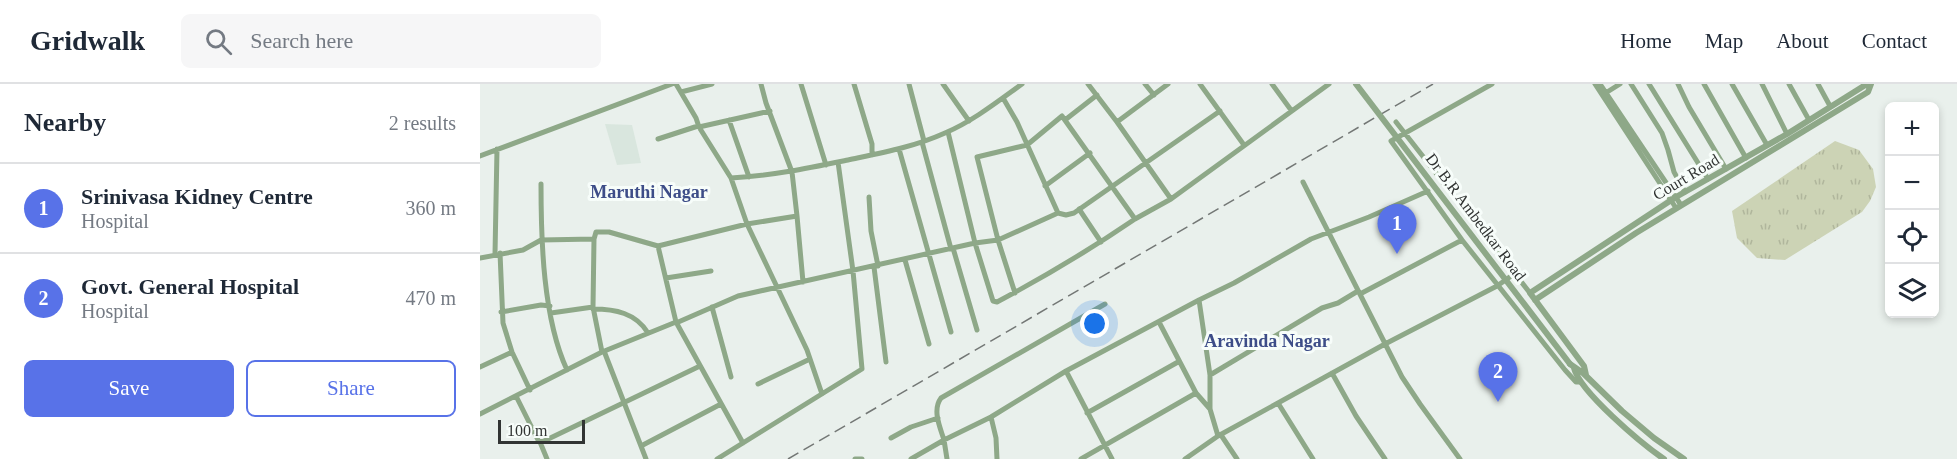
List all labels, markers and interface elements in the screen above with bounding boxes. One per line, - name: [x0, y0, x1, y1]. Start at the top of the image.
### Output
- search box: [181, 14, 601, 68]
- text: Gridwalk: [30, 25, 145, 56]
- icon: search: [202, 25, 235, 58]
- text: Search here: [250, 28, 353, 53]
- text: Home: [1620, 29, 1672, 53]
- text: Map: [1705, 29, 1743, 53]
- text: About: [1776, 29, 1829, 53]
- text: Contact: [1862, 29, 1927, 53]
- map controls: [1885, 102, 1939, 318]
- button: +: [1885, 102, 1939, 156]
- text: Nearby: [24, 108, 106, 137]
- text: 2 results: [389, 112, 456, 134]
- street label: Dr B.R Ambedkar Road: [1423, 150, 1529, 284]
- street label: Court Road: [1650, 151, 1722, 203]
- button: −: [1885, 156, 1939, 210]
- district label: Maruthi Nagar: [590, 182, 708, 202]
- text: Srinivasa Kidney Centre: [81, 184, 313, 209]
- text: 1: [39, 197, 49, 219]
- text: 360 m: [405, 197, 456, 219]
- pin: 1: [1378, 204, 1416, 254]
- text: Hospital: [81, 210, 149, 232]
- button: locate: [1885, 210, 1939, 264]
- button: layers: [1885, 264, 1939, 318]
- text: Govt. General Hospital: [81, 274, 299, 299]
- text: 2: [39, 287, 49, 309]
- text: 470 m: [405, 287, 456, 309]
- text: Hospital: [81, 300, 149, 322]
- your location: [1080, 309, 1109, 338]
- district label: Aravinda Nagar: [1204, 331, 1330, 351]
- pin: 2: [1478, 352, 1518, 402]
- button: Save: [24, 360, 234, 417]
- button: Share: [246, 360, 456, 417]
- scale bar: [498, 417, 585, 444]
- text: 100 m: [507, 422, 547, 439]

